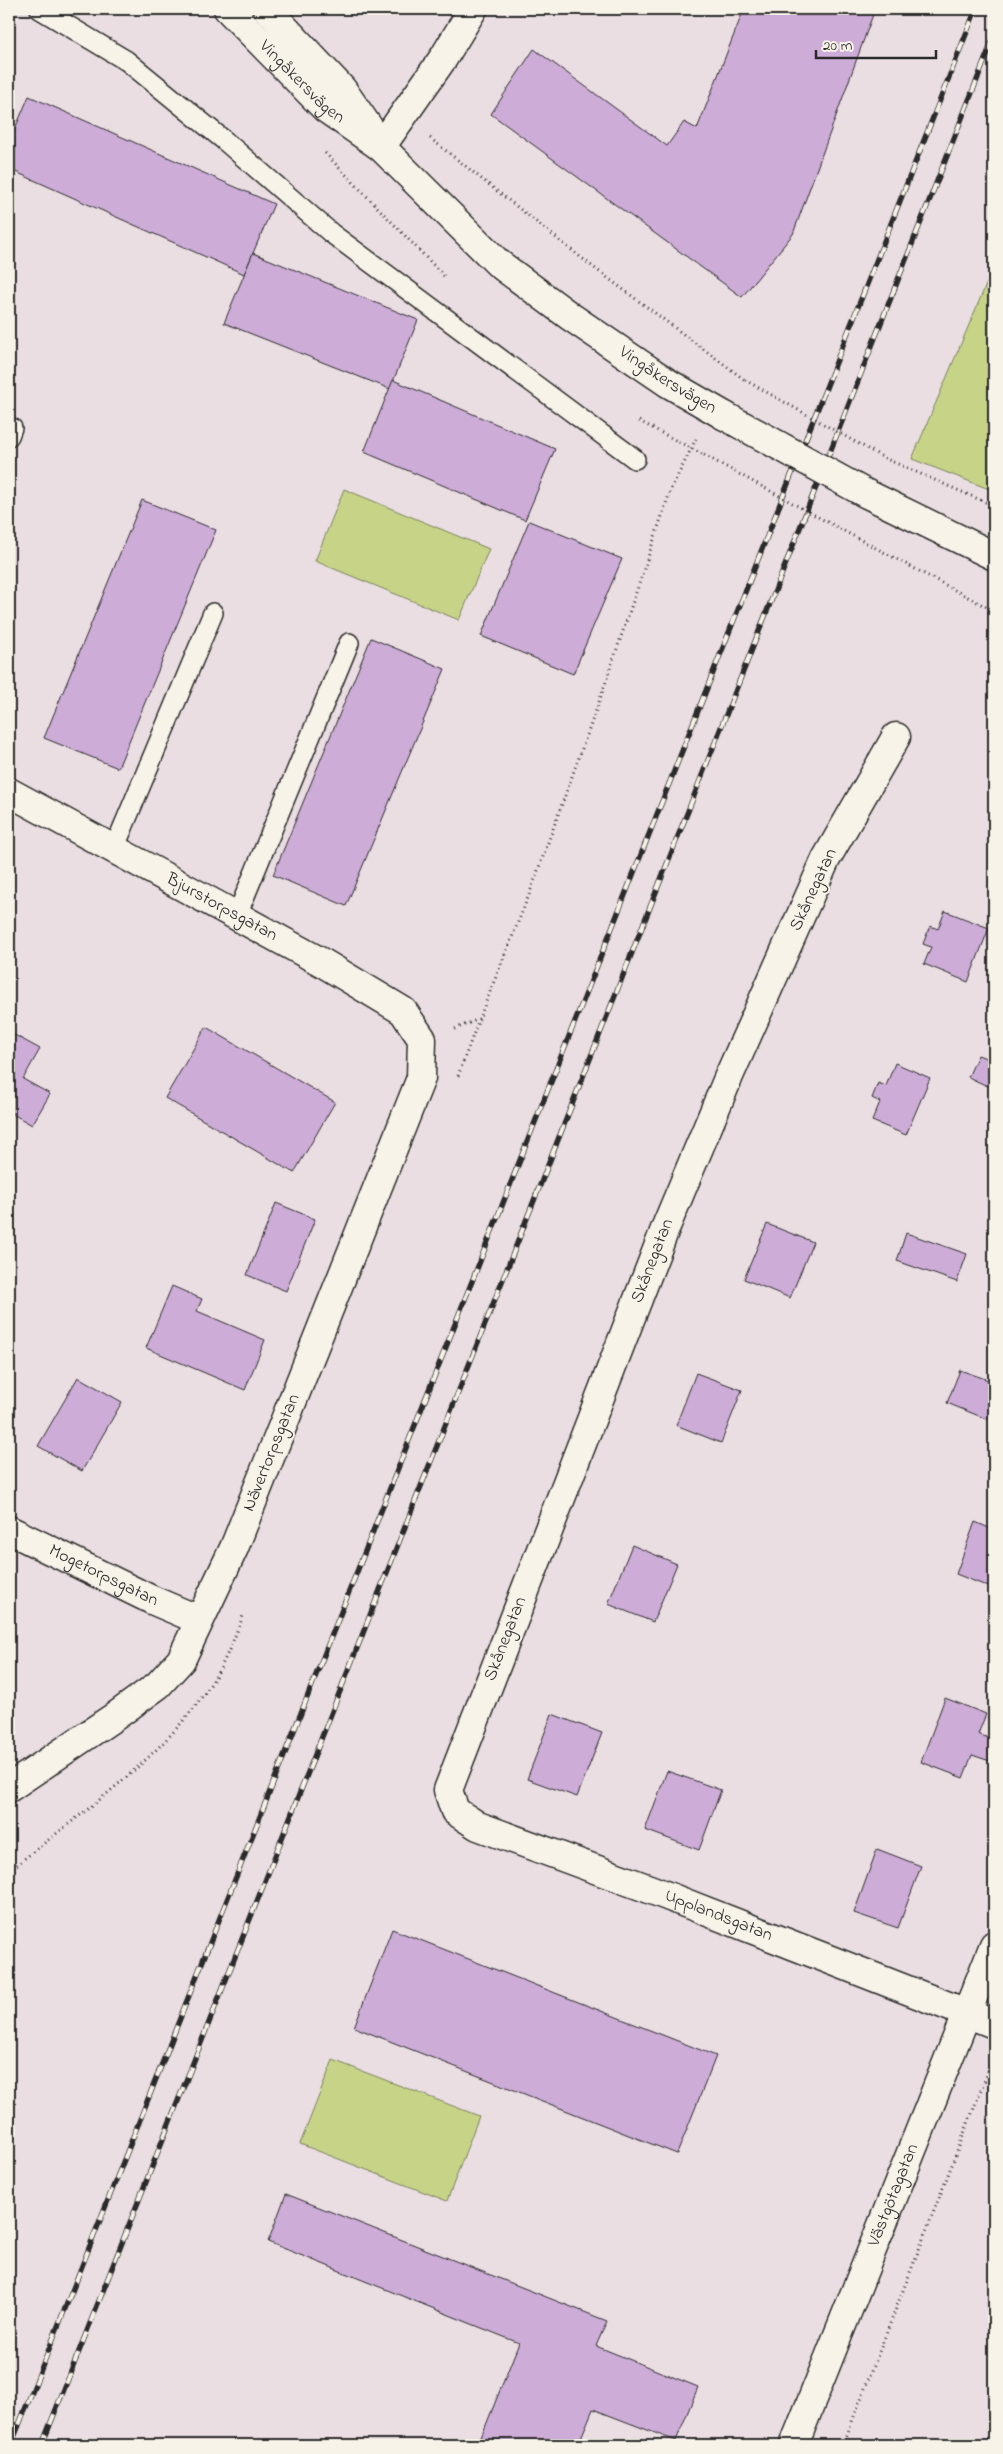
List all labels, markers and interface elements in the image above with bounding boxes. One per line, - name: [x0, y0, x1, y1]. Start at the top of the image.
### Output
- scale bar: [816, 28, 936, 60]
- street label: Vingåkersvägen: [252, 34, 350, 131]
- text: 20 m: [823, 35, 853, 57]
- street label: Vingåkersvägen: [612, 339, 721, 421]
- street label: Skånegatan: [784, 844, 845, 936]
- street label: Bjurstorpsgatan: [160, 866, 282, 949]
- street label: Skånegatan: [625, 1215, 682, 1307]
- street label: Nävertorpsgatan: [237, 1390, 308, 1516]
- street label: Mogetorpsgatan: [44, 1538, 162, 1614]
- street label: Skånegatan: [478, 1593, 535, 1685]
- street label: Upplandsgatan: [661, 1883, 776, 1949]
- street label: Västgötagatan: [861, 2140, 926, 2251]

